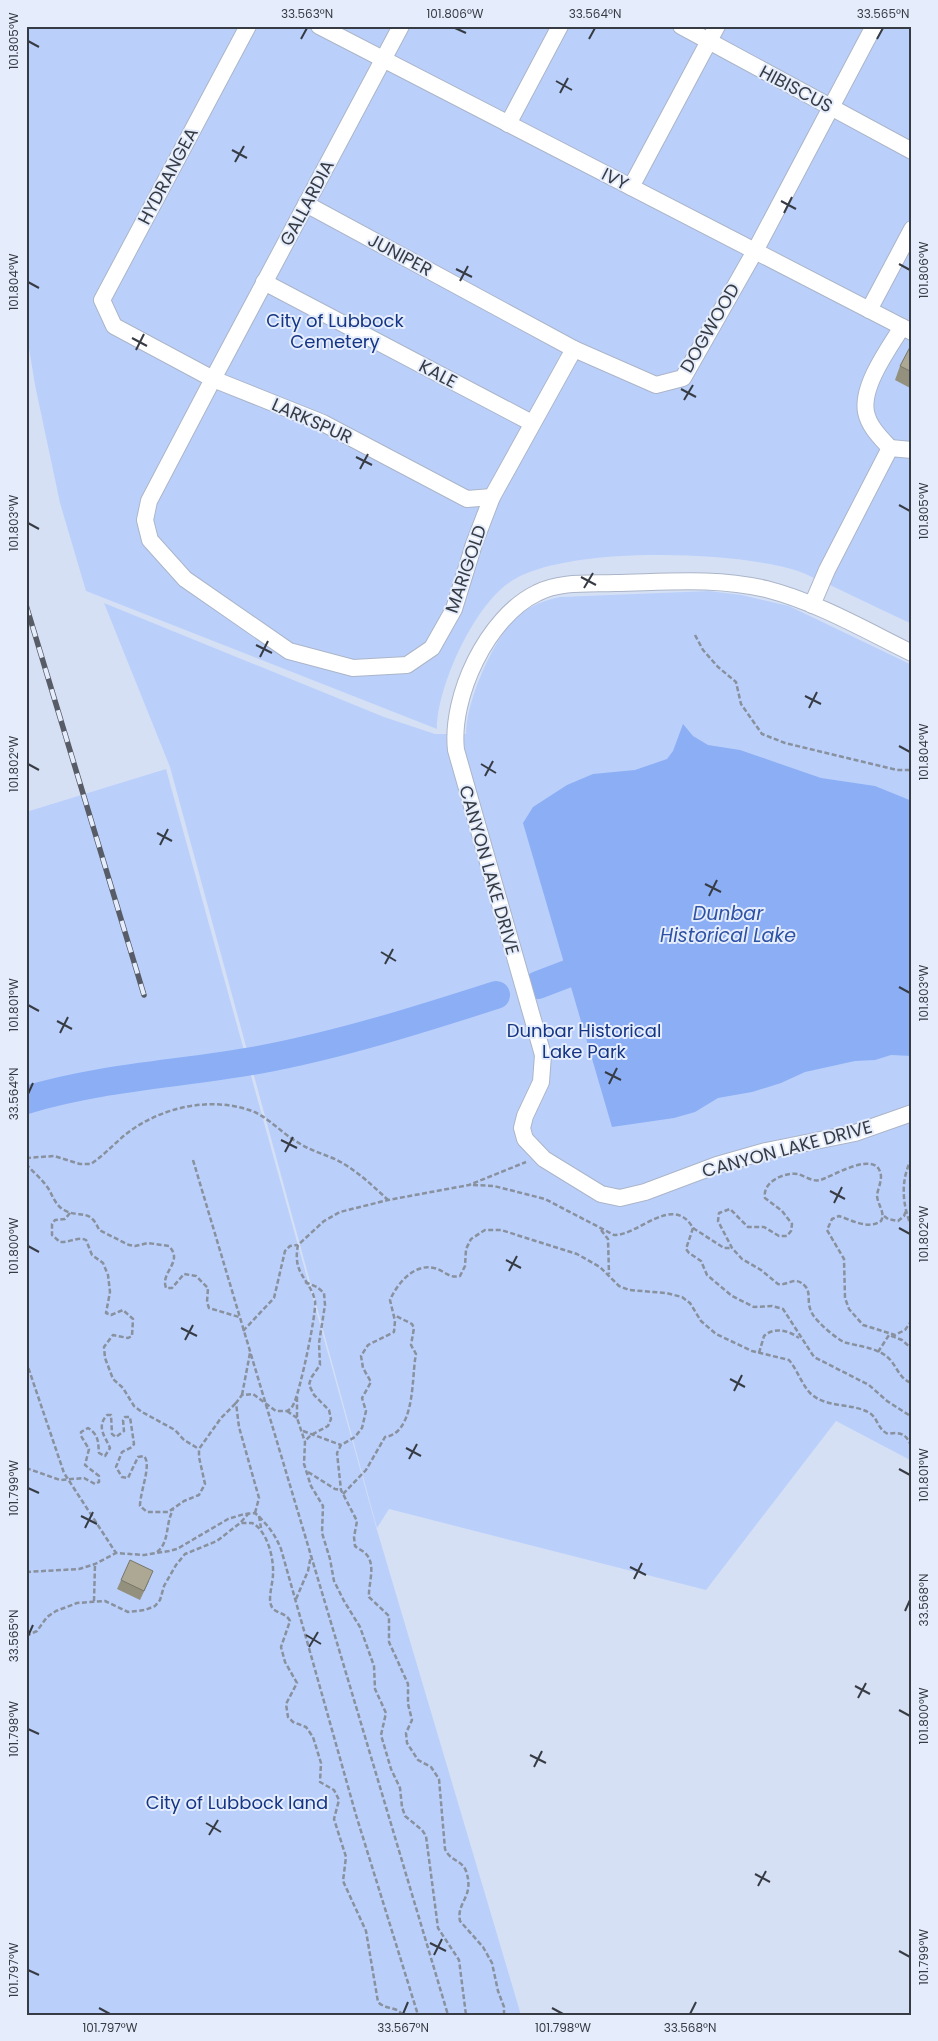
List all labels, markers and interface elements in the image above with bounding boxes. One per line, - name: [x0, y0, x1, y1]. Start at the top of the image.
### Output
- text: 33.563°N: [281, 5, 333, 22]
- text: 101.806°W: [426, 5, 484, 22]
- text: 33.564°N: [569, 5, 621, 22]
- text: 33.565°N: [857, 5, 909, 22]
- text: 101.805°W: [5, 12, 22, 70]
- street label: HIBISCUS: [755, 59, 837, 118]
- street label: HYDRANGEA: [131, 123, 204, 229]
- street label: GALLARDIA: [273, 155, 340, 250]
- street label: IVY: [597, 161, 633, 196]
- street label: JUNIPER: [364, 227, 437, 282]
- text: 101.806°W: [915, 241, 932, 299]
- text: 101.804°W: [5, 253, 22, 311]
- street label: DOGWOOD: [674, 278, 745, 377]
- park label: City of Lubbock Cemetery: [266, 308, 404, 354]
- street label: KALE: [415, 353, 462, 394]
- street label: LARKSPUR: [268, 392, 356, 449]
- text: 101.805°W: [915, 482, 932, 540]
- text: 101.803°W: [5, 494, 22, 551]
- street label: MARIGOLD: [439, 521, 492, 616]
- text: 101.804°W: [915, 723, 932, 781]
- text: 101.802°W: [5, 736, 22, 792]
- street label: CANYON LAKE DRIVE: [453, 782, 526, 957]
- water label: Dunbar Historical Lake: [660, 900, 796, 949]
- text: 101.803°W: [915, 964, 932, 1021]
- text: 101.801°W: [5, 978, 22, 1032]
- park label: Dunbar Historical Lake Park: [507, 1018, 661, 1064]
- text: 33.564°N: [5, 1068, 22, 1120]
- street label: CANYON LAKE DRIVE: [699, 1114, 875, 1183]
- text: 101.802°W: [915, 1206, 932, 1262]
- text: 101.800°W: [5, 1217, 22, 1275]
- text: 101.801°W: [915, 1448, 932, 1502]
- text: 101.799°W: [5, 1460, 22, 1516]
- text: 33.568°N: [915, 1574, 932, 1626]
- text: 33.565°N: [5, 1610, 22, 1662]
- text: 101.800°W: [915, 1687, 932, 1745]
- text: 101.798°W: [5, 1701, 22, 1757]
- park label: City of Lubbock land: [146, 1790, 328, 1815]
- text: 101.799°W: [915, 1929, 932, 1985]
- text: 101.797°W: [5, 1942, 22, 1998]
- text: 101.797°W: [82, 2019, 138, 2036]
- text: 33.567°N: [377, 2019, 429, 2036]
- text: 101.798°W: [535, 2019, 591, 2036]
- text: 33.568°N: [664, 2019, 716, 2036]

